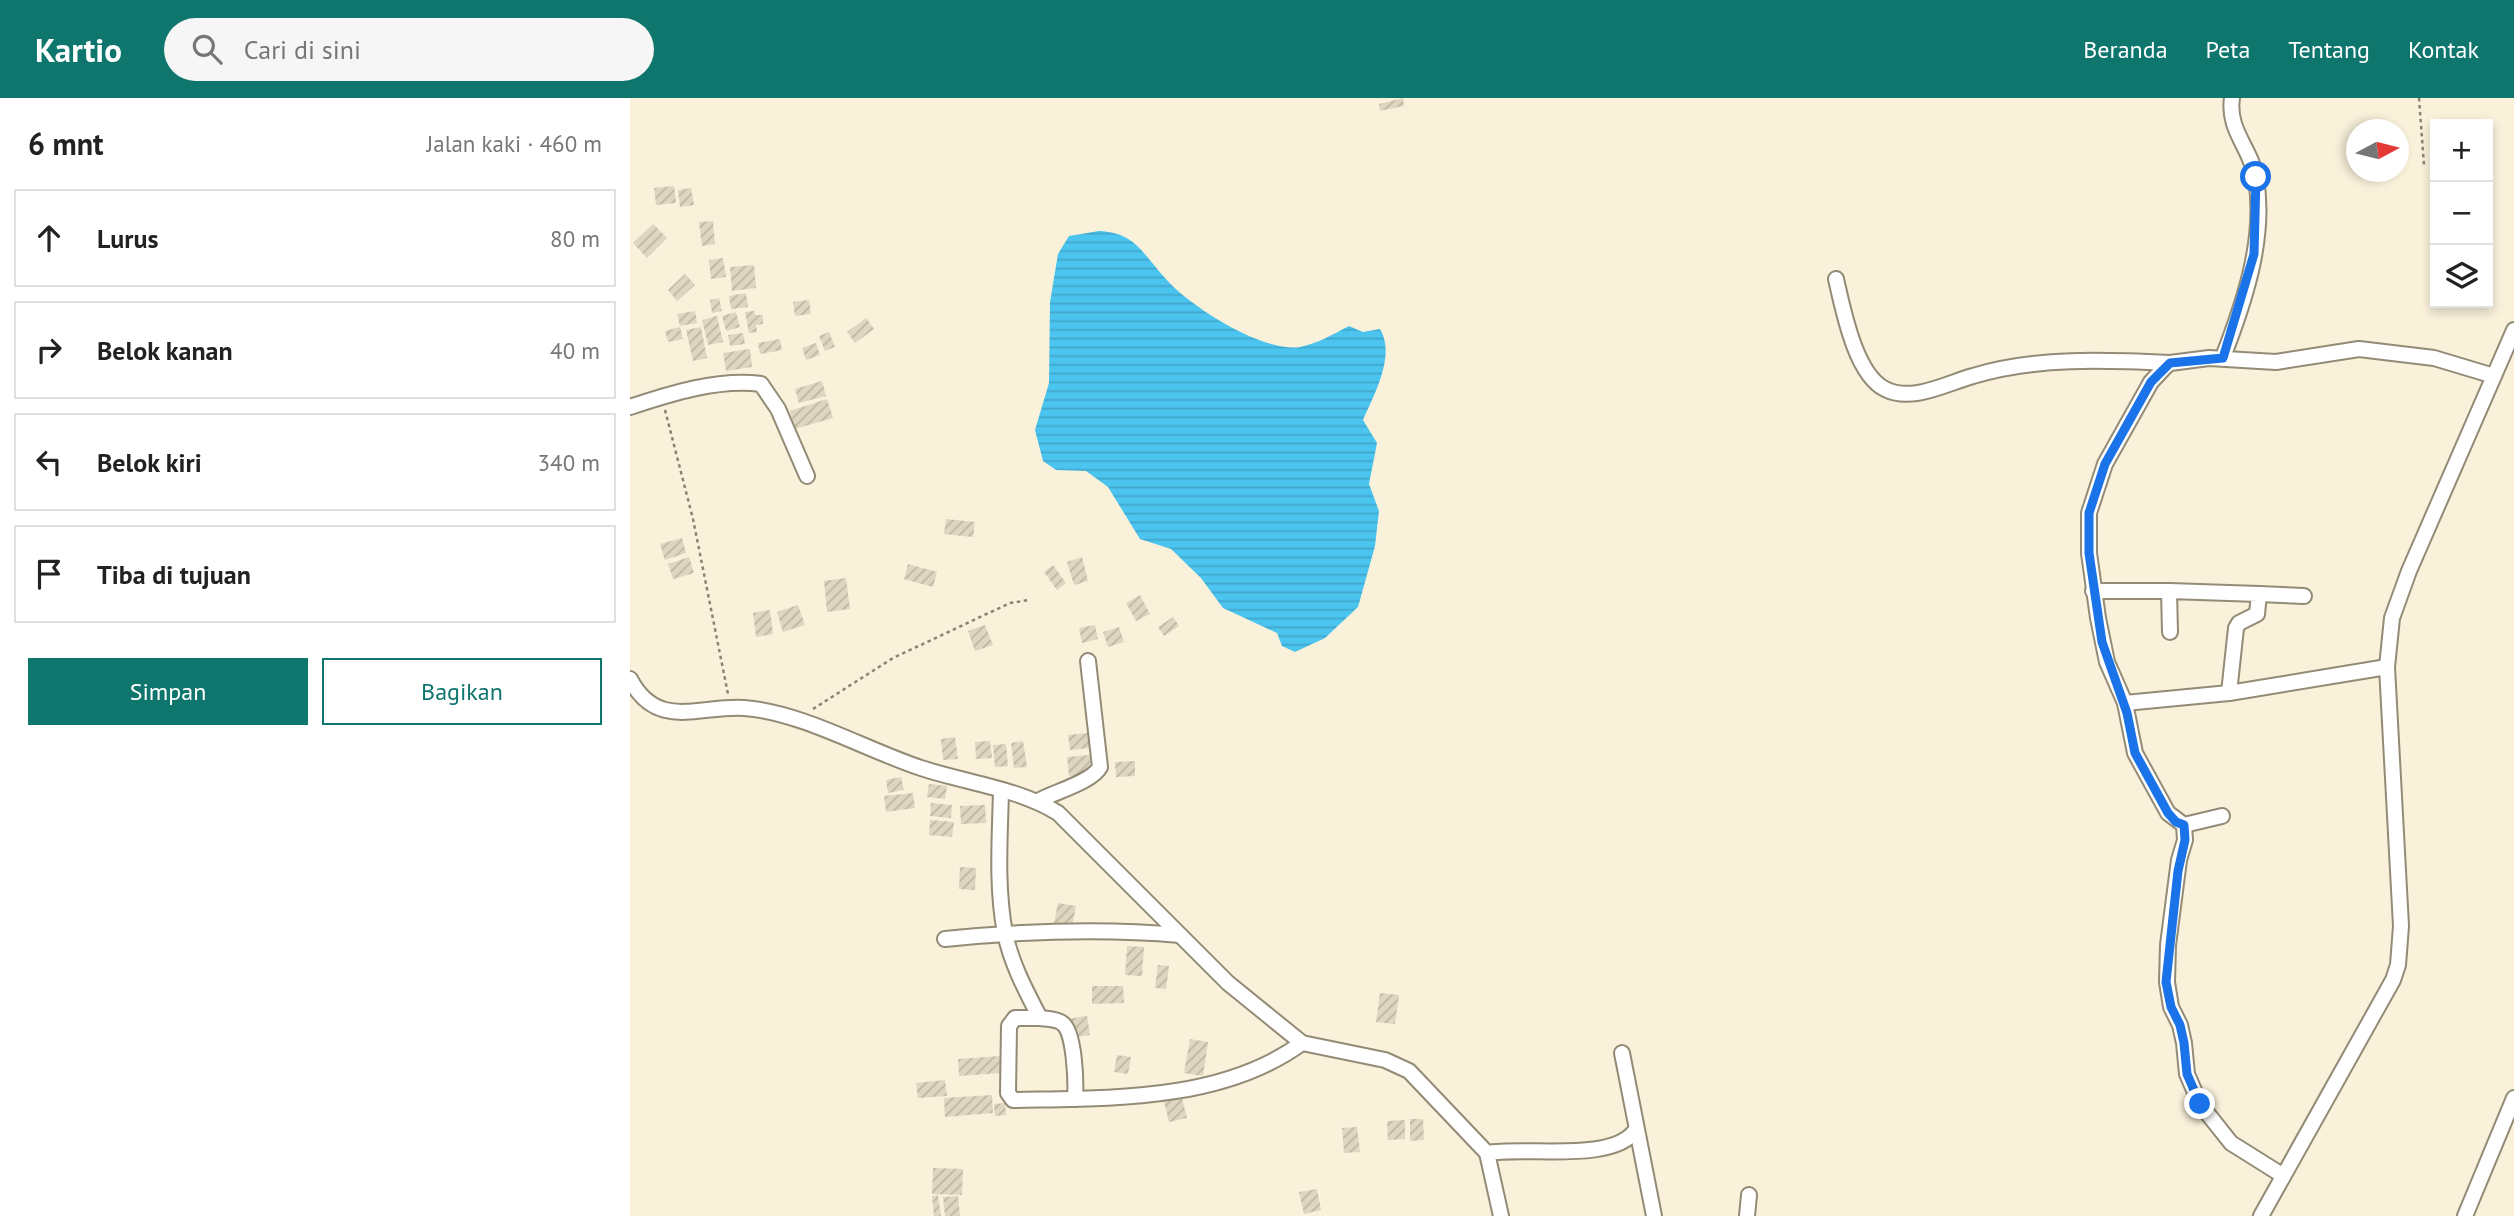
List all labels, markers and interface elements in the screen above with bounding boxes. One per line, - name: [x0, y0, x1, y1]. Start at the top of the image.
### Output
- search box: [164, 18, 654, 81]
- text: Kartio: [35, 28, 122, 71]
- icon: search: [188, 30, 226, 68]
- text: Cari di sini: [244, 33, 361, 66]
- text: Beranda: [2083, 34, 2168, 65]
- text: Peta: [2206, 34, 2250, 65]
- text: Tentang: [2288, 34, 2370, 65]
- text: Kontak: [2408, 34, 2479, 65]
- north arrow: [2346, 119, 2409, 182]
- map controls: [2430, 119, 2493, 308]
- button: +: [2430, 119, 2493, 182]
- text: 6 mnt: [28, 124, 104, 163]
- text: Jalan kaki · 460 m: [427, 129, 602, 158]
- route start: [2240, 161, 2271, 192]
- button: −: [2430, 182, 2493, 245]
- icon: ahead: [30, 219, 68, 257]
- text: Lurus: [97, 222, 158, 255]
- text: 80 m: [550, 224, 600, 253]
- button: layers: [2430, 245, 2493, 308]
- icon: right: [30, 331, 68, 369]
- text: Belok kanan: [97, 334, 233, 367]
- text: 40 m: [550, 336, 600, 365]
- icon: left: [30, 443, 68, 481]
- text: Belok kiri: [97, 446, 202, 479]
- text: 340 m: [538, 448, 600, 477]
- icon: arrive: [30, 555, 68, 593]
- text: Tiba di tujuan: [97, 558, 251, 591]
- button: Simpan: [28, 658, 308, 725]
- button: Bagikan: [322, 658, 602, 725]
- route end: [2184, 1088, 2215, 1119]

